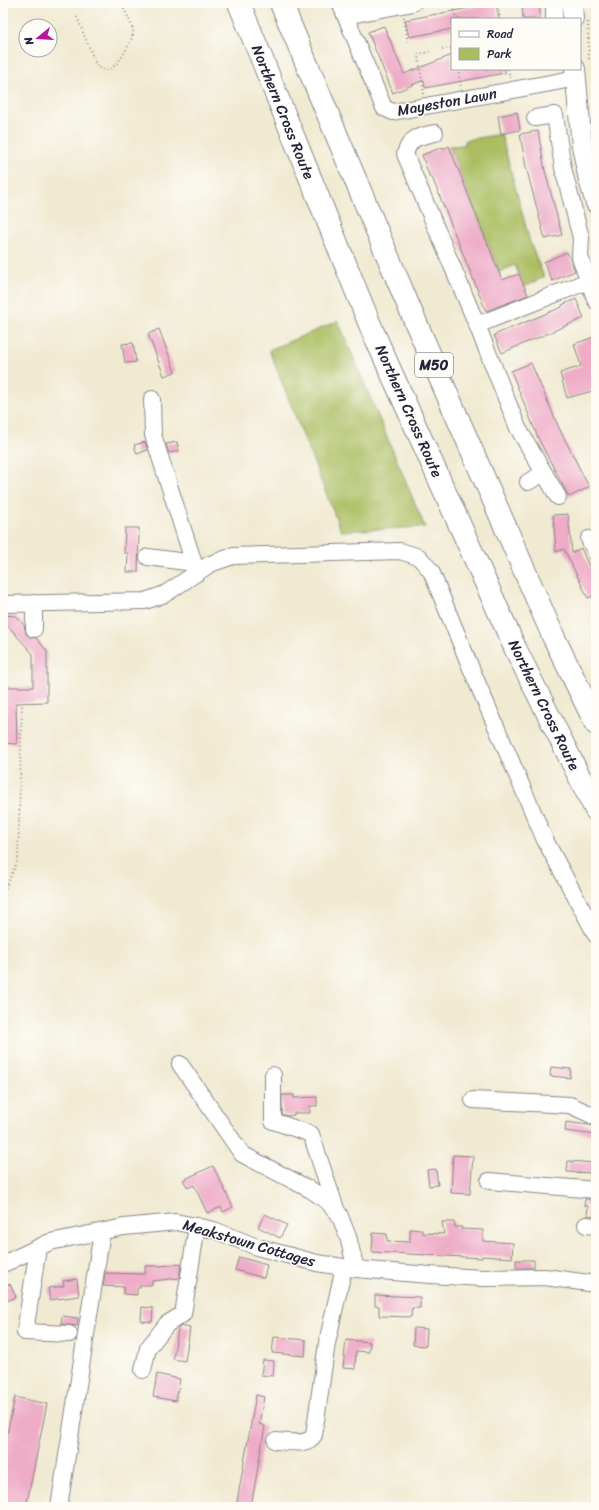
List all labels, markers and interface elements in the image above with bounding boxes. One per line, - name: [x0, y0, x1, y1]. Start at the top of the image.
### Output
- north arrow: [18, 18, 58, 58]
- legend: [451, 18, 581, 70]
- text: Road: [487, 23, 514, 45]
- text: N: [19, 34, 39, 48]
- street label: Northern Cross Route: [244, 41, 322, 183]
- text: Park: [487, 43, 512, 65]
- street label: Mayeston Lawn: [395, 80, 499, 124]
- street label: Northern Cross Route: [368, 340, 450, 482]
- road number: M50: [415, 353, 453, 377]
- street label: Northern Cross Route: [501, 635, 587, 775]
- street label: Meakstown Cottages: [180, 1212, 318, 1274]

